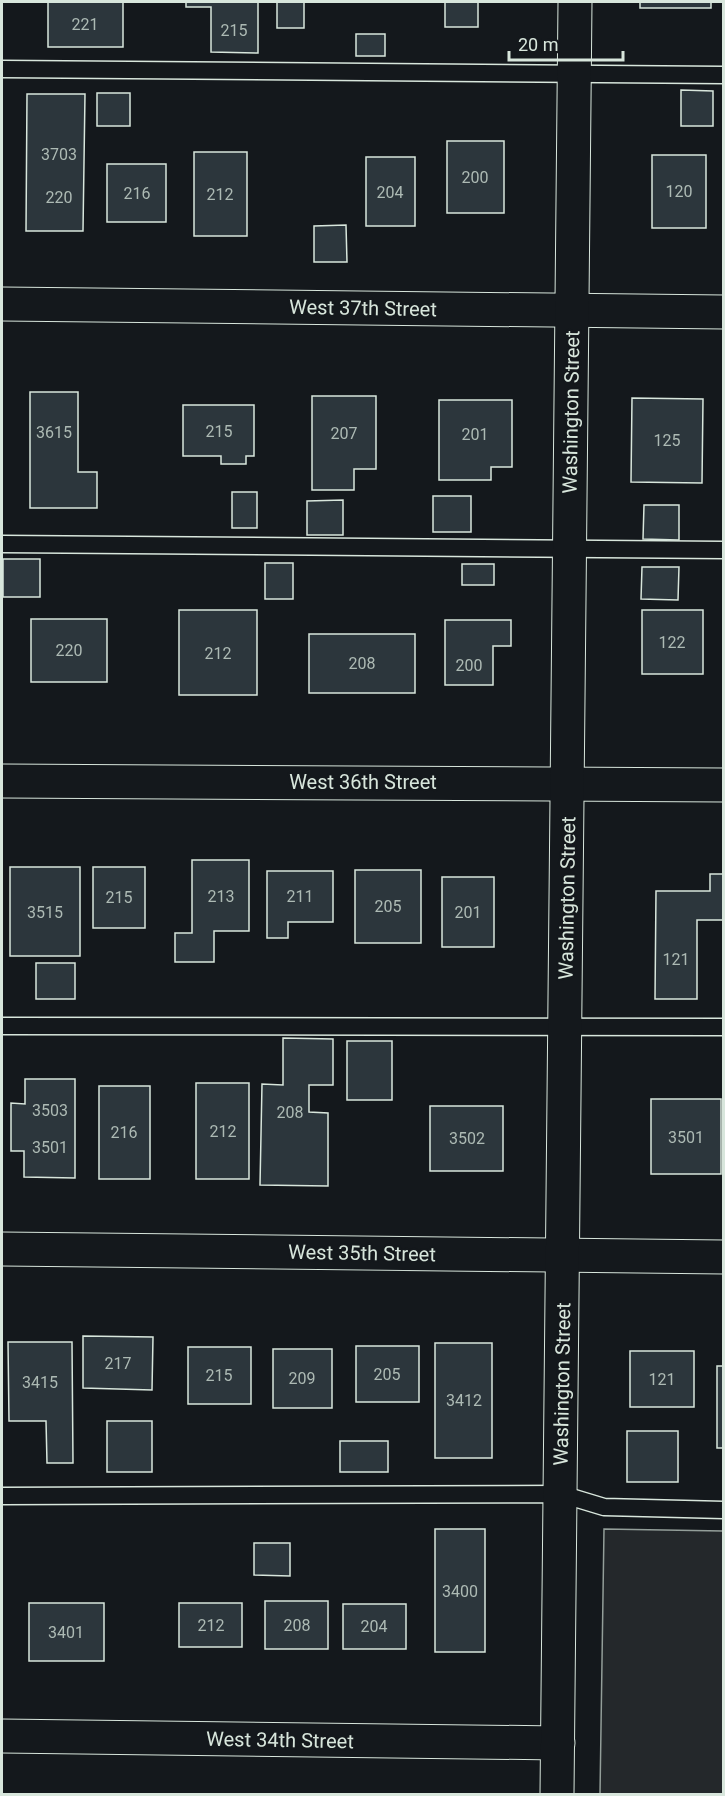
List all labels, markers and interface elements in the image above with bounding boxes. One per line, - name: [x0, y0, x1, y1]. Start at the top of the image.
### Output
- house number: 221: [72, 15, 98, 34]
- house number: 215: [221, 21, 247, 40]
- scale bar: [509, 24, 623, 62]
- text: 20 m: [518, 34, 558, 55]
- house number: 3703: [41, 145, 77, 164]
- house number: 200: [462, 168, 488, 187]
- house number: 120: [666, 182, 692, 201]
- house number: 204: [377, 183, 403, 202]
- house number: 216: [124, 184, 150, 203]
- house number: 212: [207, 185, 233, 204]
- house number: 220: [46, 188, 72, 207]
- street label: West 37th Street: [289, 295, 437, 321]
- street label: Washington Street: [558, 330, 584, 494]
- house number: 215: [206, 422, 232, 441]
- house number: 3615: [36, 423, 72, 442]
- house number: 207: [331, 424, 357, 443]
- house number: 201: [462, 425, 488, 444]
- house number: 125: [654, 431, 680, 450]
- house number: 122: [659, 633, 685, 652]
- house number: 220: [56, 641, 82, 660]
- house number: 212: [205, 644, 231, 663]
- house number: 208: [349, 654, 375, 673]
- house number: 200: [456, 656, 482, 675]
- street label: West 36th Street: [289, 770, 437, 794]
- street label: Washington Street: [554, 816, 580, 980]
- house number: 213: [208, 887, 234, 906]
- house number: 211: [287, 887, 313, 906]
- house number: 215: [106, 888, 132, 907]
- house number: 205: [375, 897, 401, 916]
- house number: 3515: [27, 903, 63, 922]
- house number: 201: [455, 903, 481, 922]
- house number: 121: [663, 950, 689, 969]
- house number: 3503: [32, 1101, 68, 1120]
- house number: 208: [277, 1103, 303, 1122]
- house number: 212: [210, 1122, 236, 1141]
- house number: 216: [111, 1123, 137, 1142]
- house number: 3501: [668, 1128, 704, 1147]
- house number: 3502: [449, 1129, 485, 1148]
- house number: 3501: [32, 1138, 68, 1157]
- street label: West 35th Street: [288, 1240, 436, 1266]
- street label: Washington Street: [549, 1302, 575, 1466]
- house number: 217: [105, 1354, 131, 1373]
- house number: 205: [374, 1365, 400, 1384]
- house number: 215: [206, 1366, 232, 1385]
- house number: 209: [289, 1369, 315, 1388]
- house number: 121: [649, 1370, 675, 1389]
- house number: 3415: [22, 1373, 58, 1392]
- house number: 3412: [446, 1391, 482, 1410]
- house number: 3400: [442, 1582, 478, 1601]
- house number: 212: [198, 1616, 224, 1635]
- house number: 208: [284, 1616, 310, 1635]
- house number: 204: [361, 1617, 387, 1636]
- house number: 3401: [48, 1623, 84, 1642]
- street label: West 34th Street: [206, 1727, 354, 1753]

